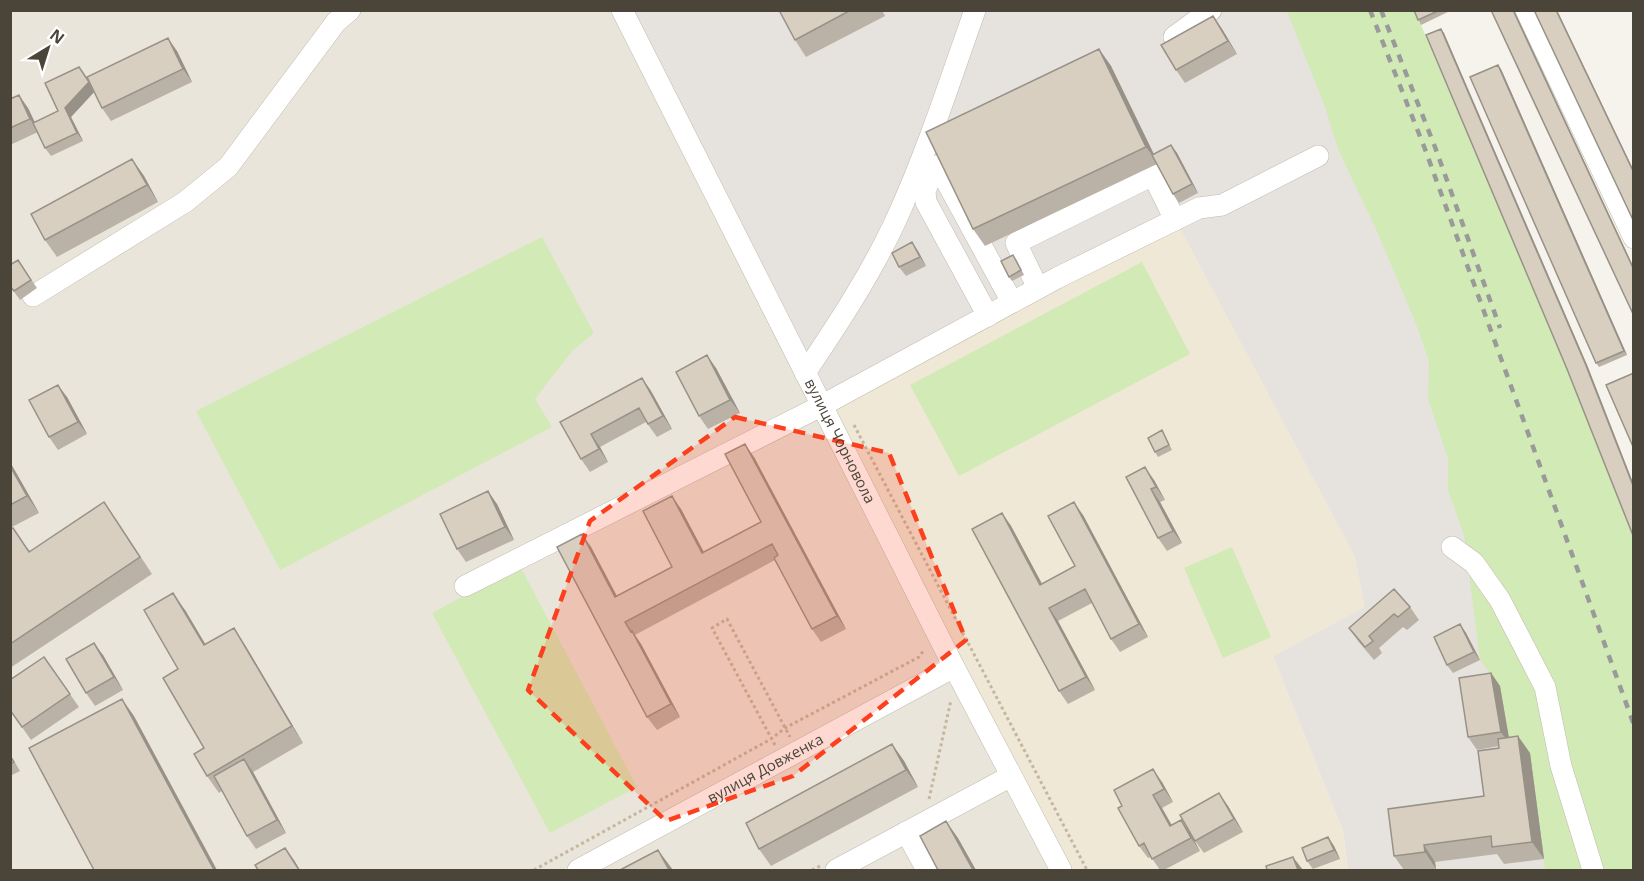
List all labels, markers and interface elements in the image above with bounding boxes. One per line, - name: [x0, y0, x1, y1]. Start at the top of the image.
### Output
- north arrow: [18, 18, 78, 78]
- text: N: [45, 24, 69, 49]
- street label: вулиця Чорновола: [801, 375, 881, 507]
- street label: вулиця Довженка: [704, 729, 826, 807]

